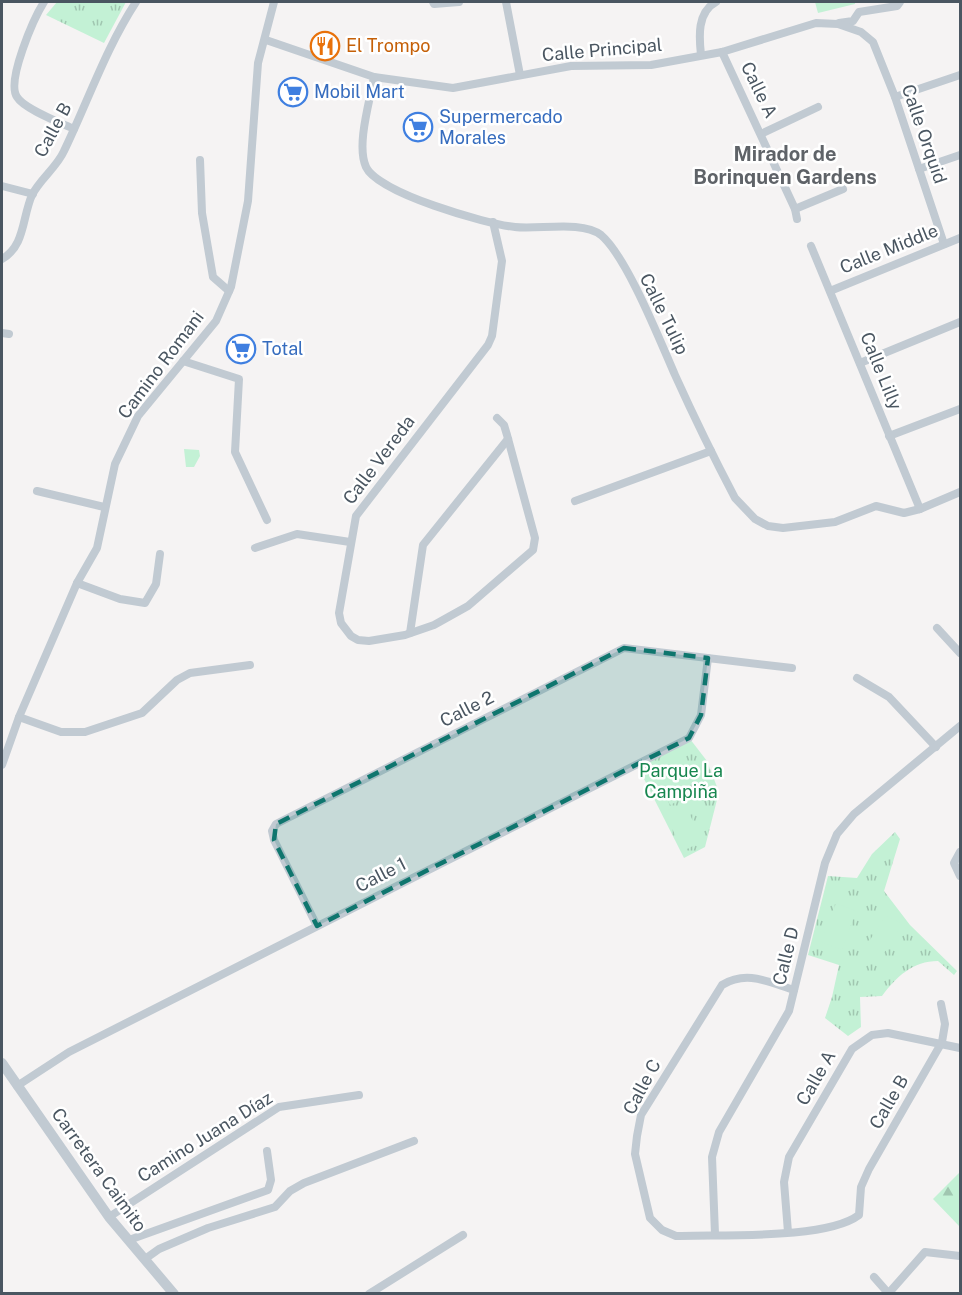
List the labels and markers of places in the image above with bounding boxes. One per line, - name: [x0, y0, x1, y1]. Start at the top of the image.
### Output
- restaurant icon: El Trompo: [309, 30, 341, 62]
- place label: El Trompo: [346, 35, 430, 56]
- supermarket icon: Mobil Mart: [277, 76, 309, 108]
- place label: Mobil Mart: [314, 81, 405, 102]
- place label: Supermercado Morales: [439, 106, 563, 148]
- supermarket icon: Supermercado Morales: [402, 111, 434, 143]
- supermarket icon: Total: [225, 333, 257, 365]
- place label: Total: [262, 338, 304, 359]

